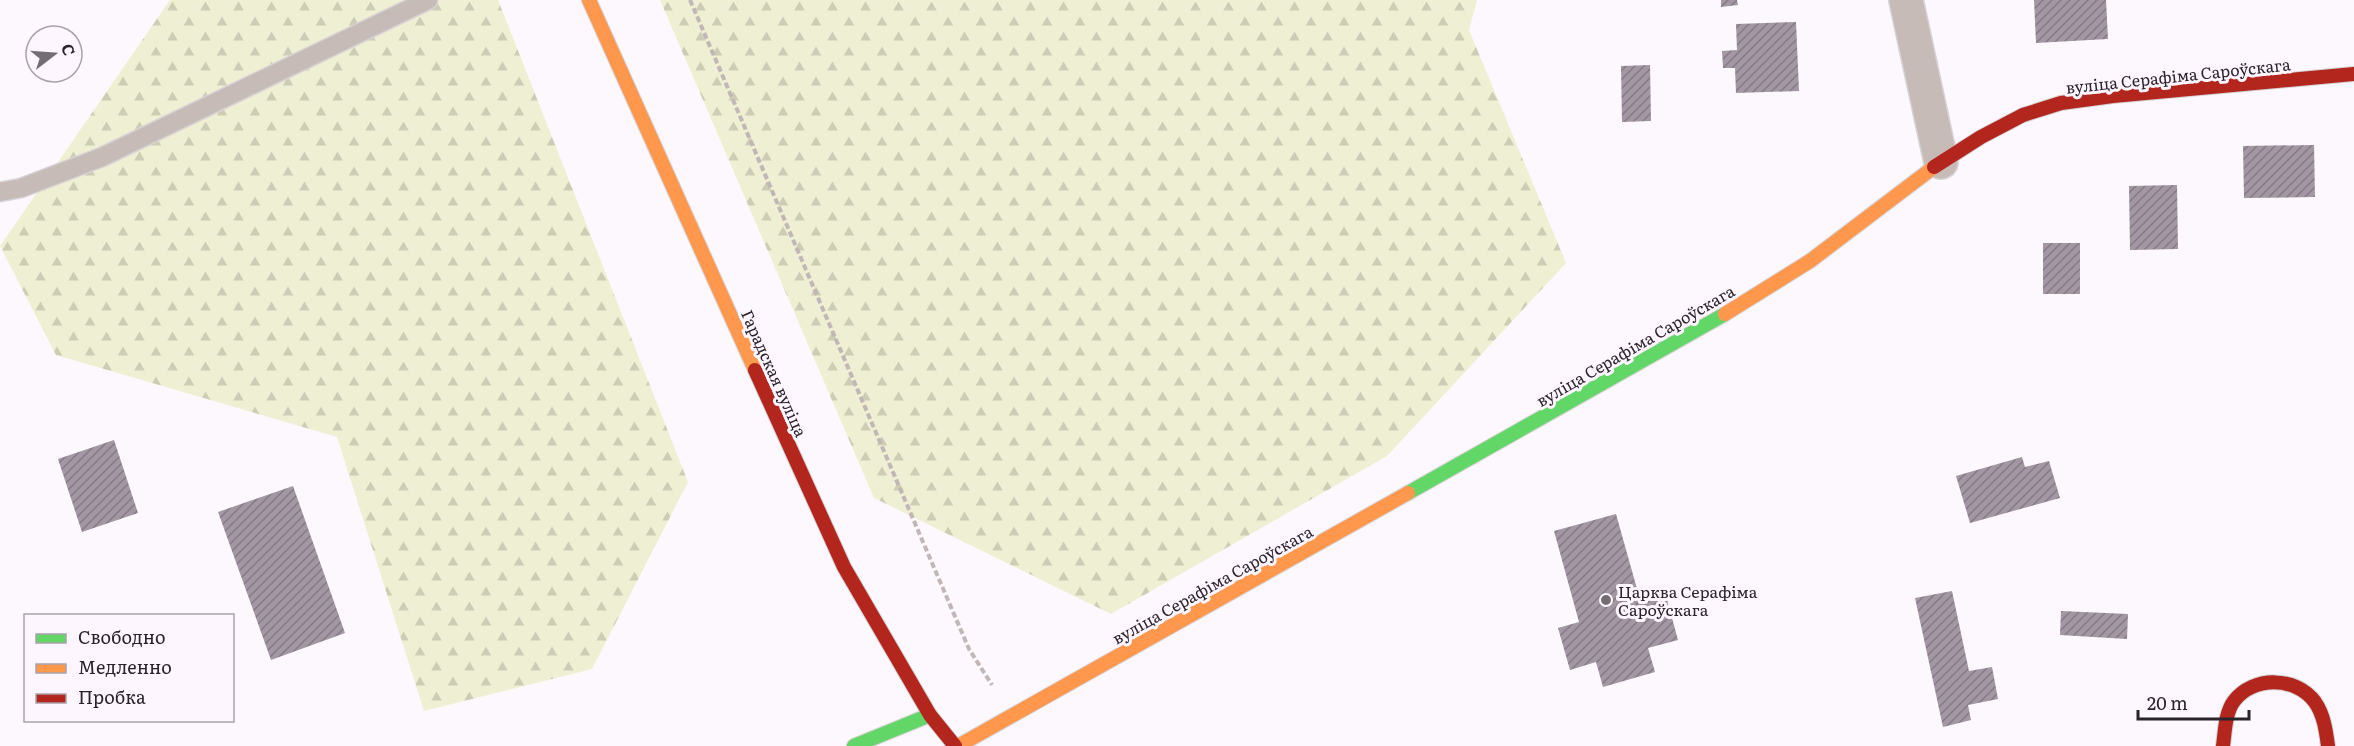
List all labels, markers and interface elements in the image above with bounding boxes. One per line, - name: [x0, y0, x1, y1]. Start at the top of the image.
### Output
- north arrow: [24, 24, 84, 84]
- text: С: [56, 40, 82, 58]
- street label: вуліца Серафіма Сароўскага: [2064, 51, 2292, 99]
- street label: вуліца Серафіма Сароўскага: [1531, 278, 1739, 412]
- street label: Гарадская вуліца: [736, 306, 814, 441]
- street label: вуліца Серафіма Сароўскага: [1107, 519, 1317, 649]
- place label: Царква Серафіма Сароўскага: [1618, 579, 1758, 621]
- marker: Царква Серафіма Сароўскага: [1599, 593, 1613, 607]
- legend: [24, 614, 234, 722]
- text: Свободно: [78, 623, 166, 650]
- text: Медленно: [78, 653, 172, 680]
- text: Пробка: [78, 683, 146, 710]
- scale bar: [2138, 683, 2249, 721]
- text: 20 m: [2147, 689, 2188, 716]

